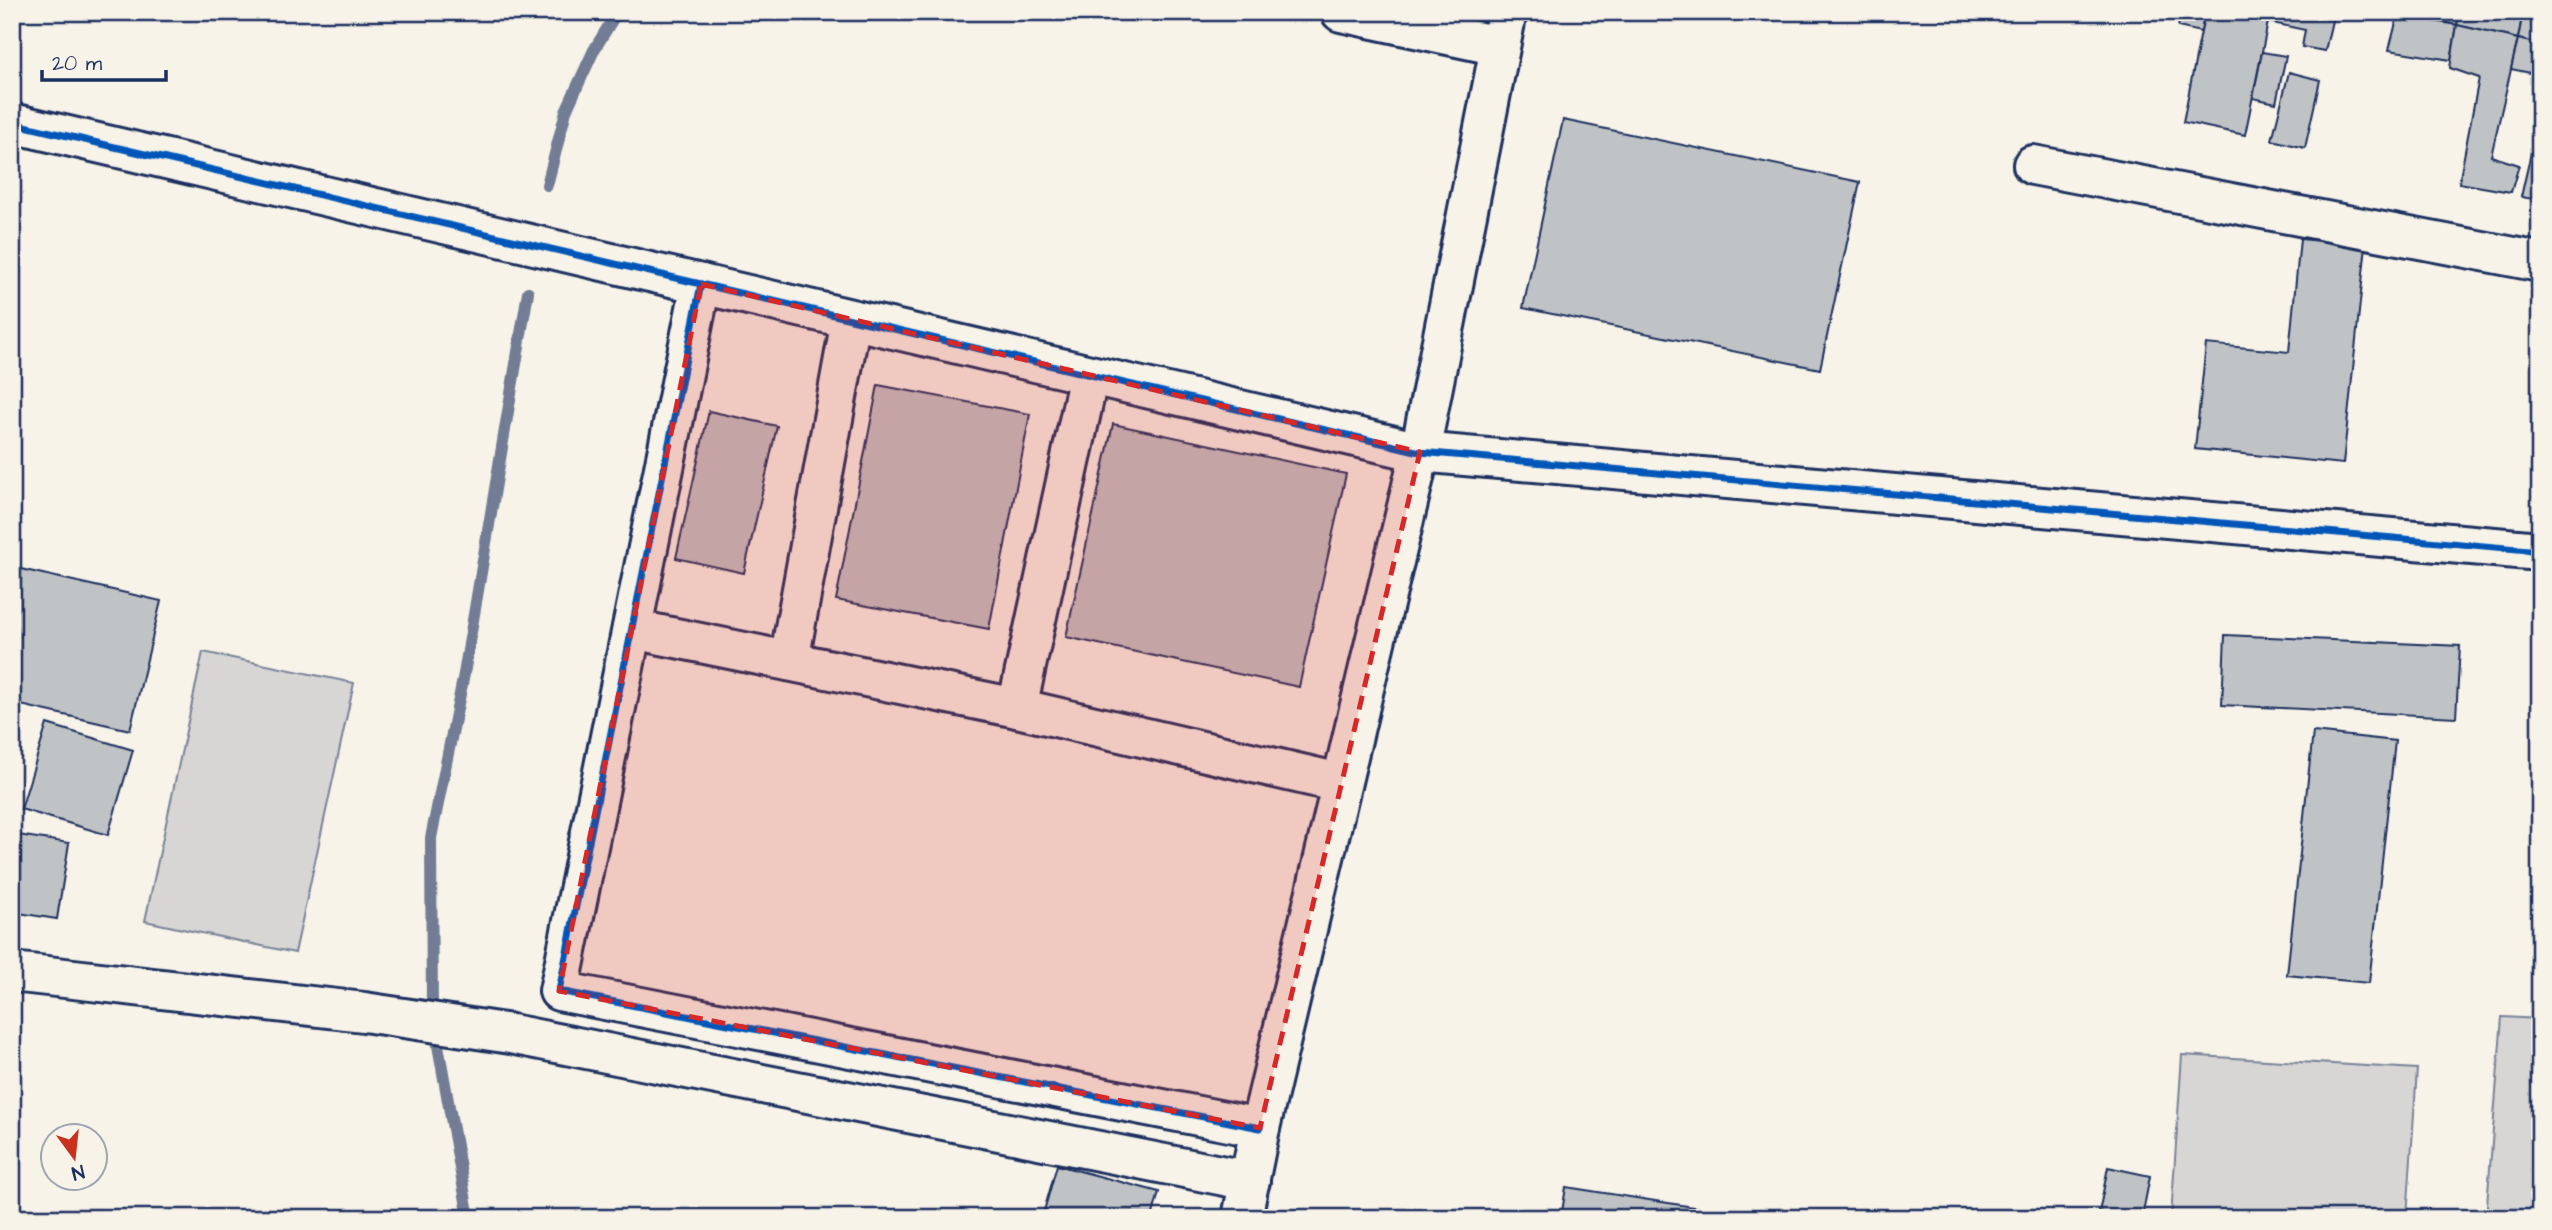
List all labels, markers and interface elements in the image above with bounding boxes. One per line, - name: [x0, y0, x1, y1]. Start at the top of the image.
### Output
- scale bar: [42, 38, 166, 82]
- text: 20 m: [52, 49, 103, 78]
- north arrow: [38, 1122, 108, 1192]
- text: N: [69, 1157, 87, 1187]

